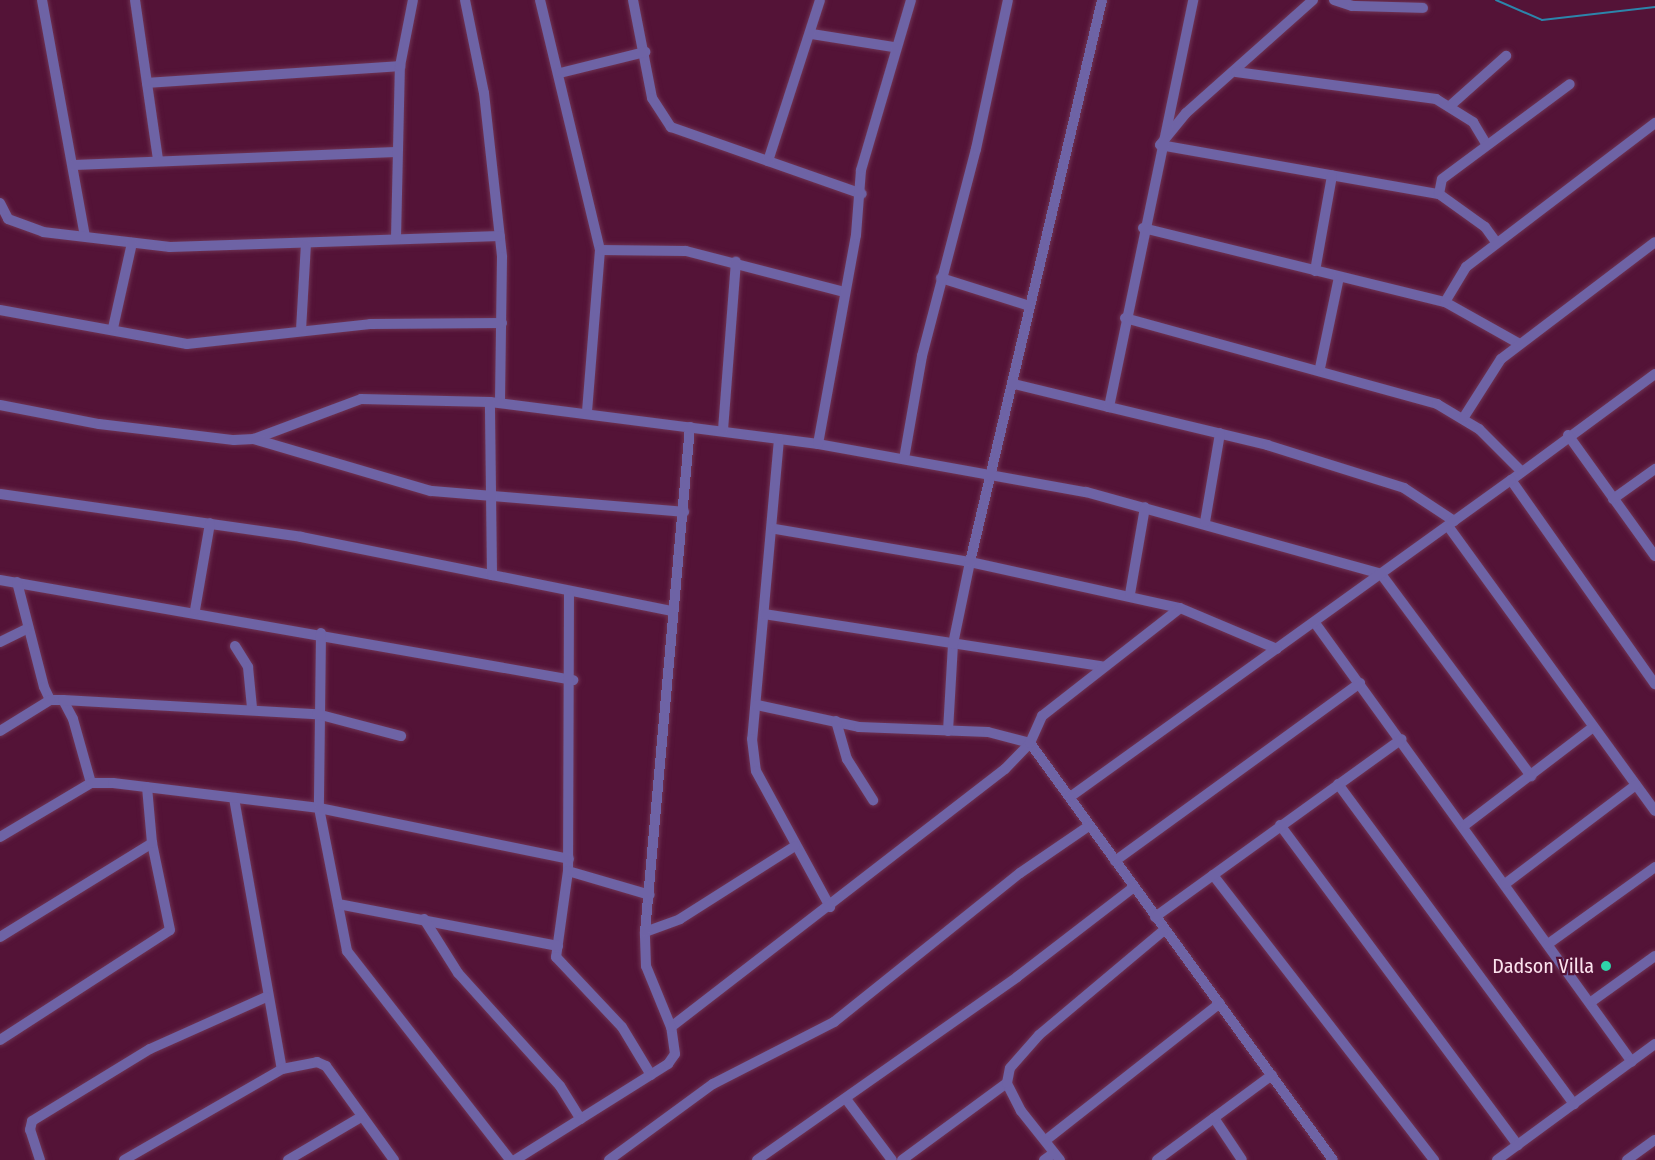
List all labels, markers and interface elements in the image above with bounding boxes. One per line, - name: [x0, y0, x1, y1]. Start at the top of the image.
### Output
- place label: Dadson Villa: [1492, 954, 1594, 978]
- marker: Dadson Villa: [1599, 959, 1613, 973]

